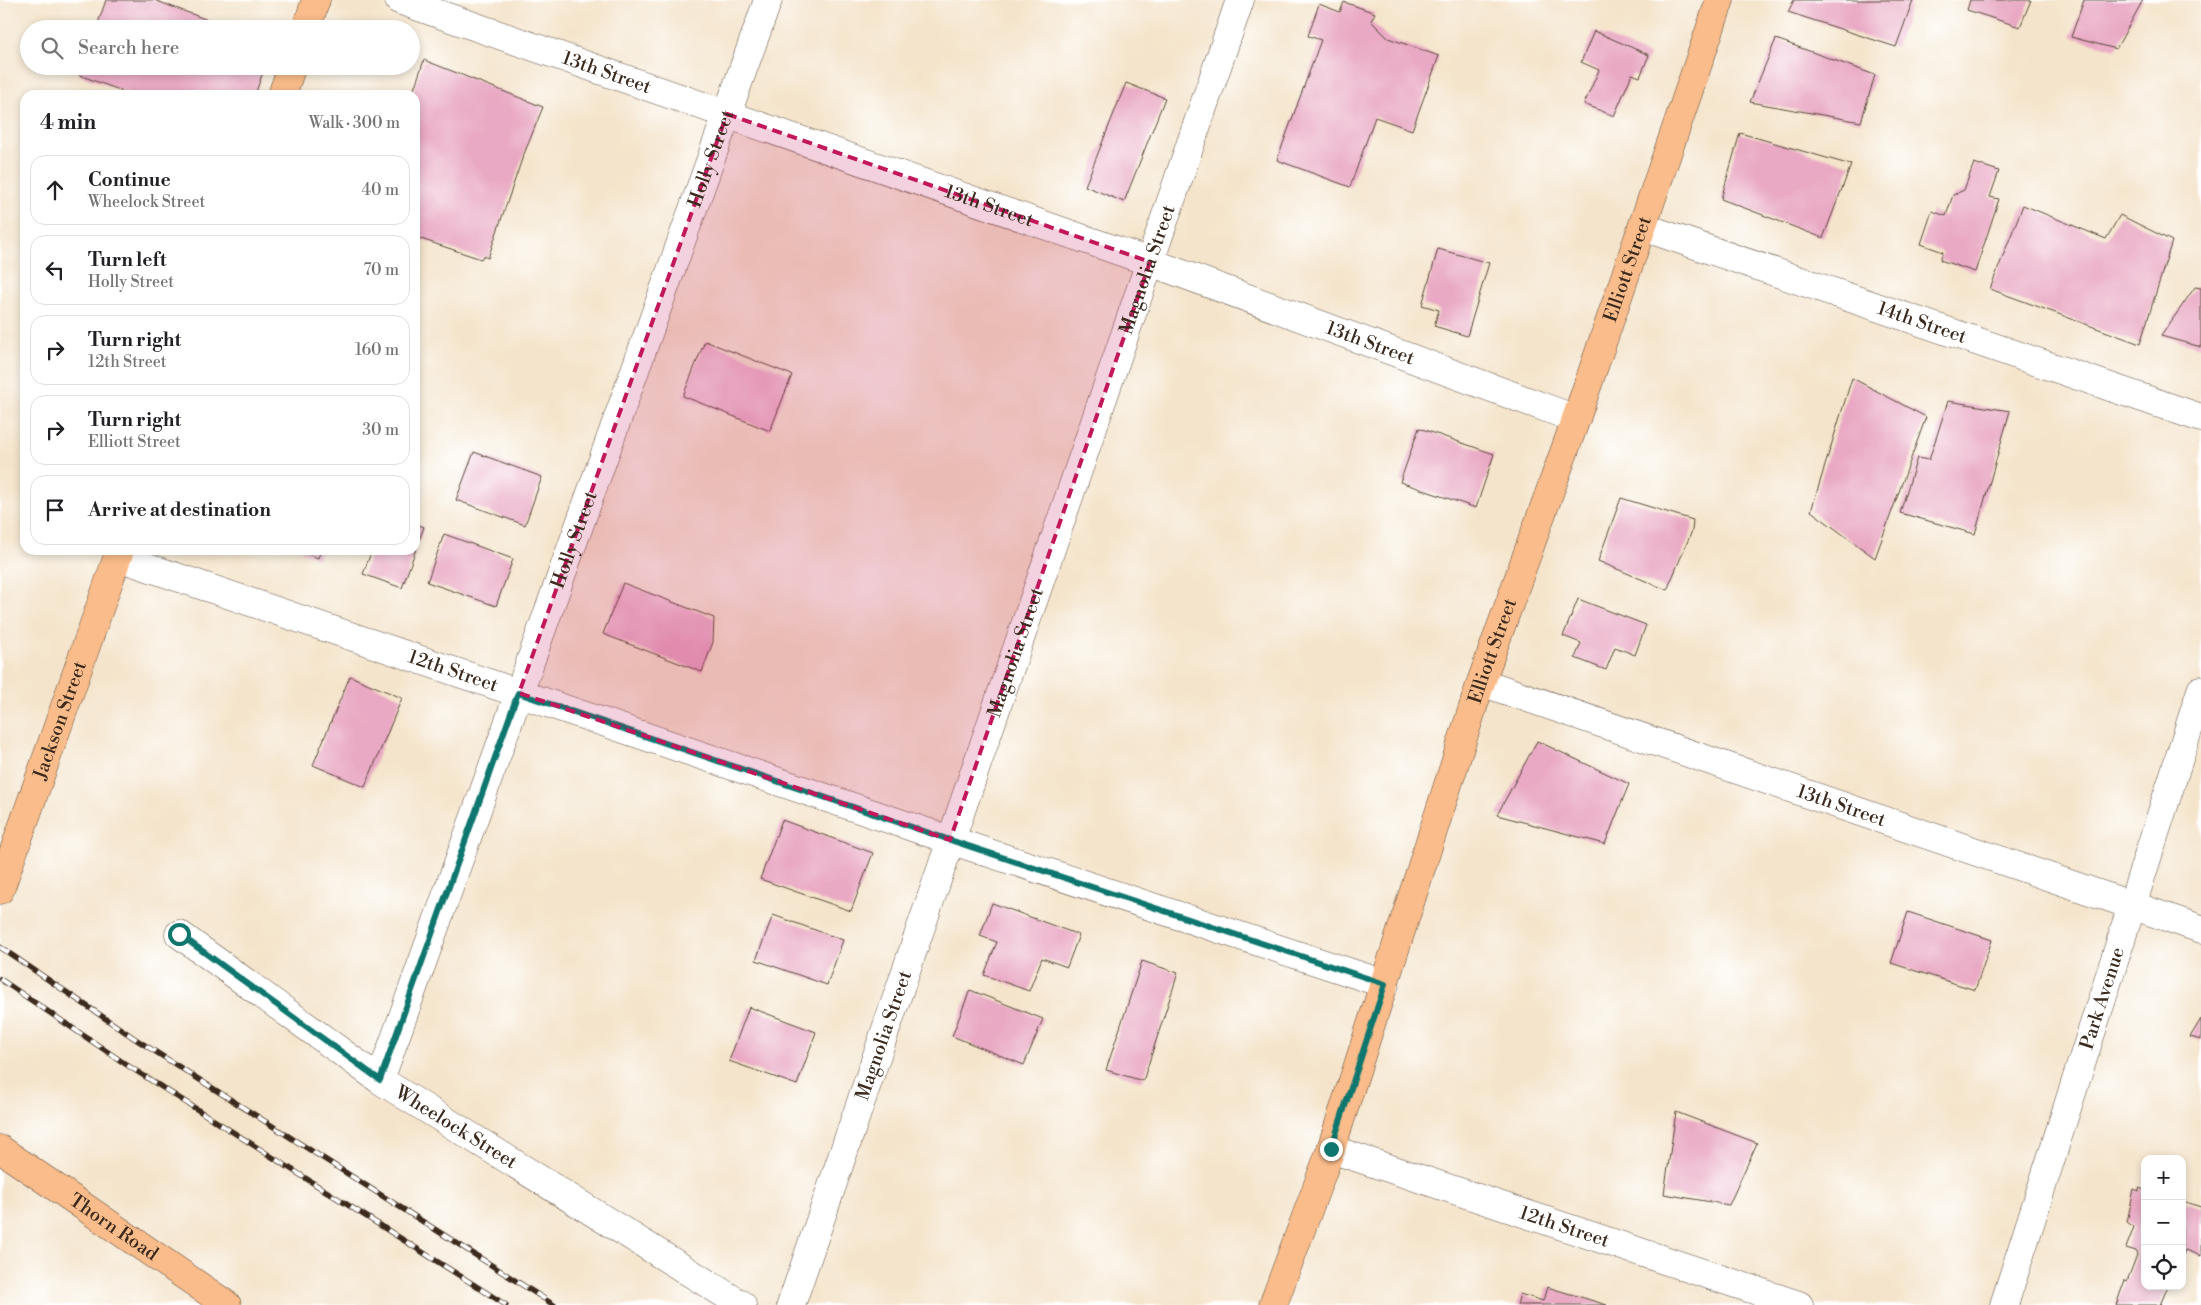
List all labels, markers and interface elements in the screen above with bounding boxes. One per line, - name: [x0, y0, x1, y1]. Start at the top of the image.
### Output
- search box: [20, 20, 420, 75]
- icon: search: [38, 34, 66, 62]
- text: Search here: [78, 36, 179, 60]
- street label: 13th Street: [559, 46, 655, 99]
- street label: Holly Street: [682, 106, 740, 211]
- text: 4 min: [40, 110, 96, 136]
- text: Walk · 300 m: [309, 113, 400, 133]
- text: Continue: [88, 168, 171, 192]
- icon: ahead: [41, 176, 69, 204]
- street label: 13th Street: [941, 179, 1037, 233]
- text: 40 m: [362, 180, 399, 200]
- text: Wheelock Street: [88, 192, 205, 212]
- street label: Magnolia Street: [1114, 201, 1181, 337]
- street label: Elliott Street: [1598, 213, 1657, 325]
- text: Turn left: [88, 248, 167, 272]
- icon: left: [41, 256, 69, 284]
- text: 70 m: [363, 260, 399, 280]
- text: Holly Street: [88, 272, 174, 292]
- street label: 14th Street: [1874, 296, 1970, 349]
- street label: 13th Street: [1323, 316, 1418, 370]
- text: Turn right: [88, 328, 181, 352]
- icon: right: [41, 336, 69, 364]
- text: 160 m: [355, 340, 399, 360]
- text: 12th Street: [88, 352, 166, 372]
- text: Turn right: [88, 408, 181, 432]
- icon: right: [41, 416, 69, 444]
- text: 30 m: [362, 420, 399, 440]
- text: Elliott Street: [88, 432, 181, 452]
- street label: Holly Street: [546, 487, 603, 592]
- icon: arrive: [41, 496, 69, 524]
- text: Arrive at destination: [88, 498, 271, 522]
- street label: Magnolia Street: [982, 584, 1049, 720]
- street label: Elliott Street: [1463, 595, 1522, 707]
- street label: 12th Street: [405, 645, 501, 697]
- street label: Jackson Street: [28, 658, 92, 784]
- street label: 13th Street: [1794, 779, 1889, 832]
- route start: [168, 923, 191, 946]
- street label: Park Avenue: [2075, 944, 2130, 1053]
- street label: Magnolia Street: [850, 967, 917, 1103]
- street label: Wheelock Street: [390, 1080, 522, 1174]
- route end: [1320, 1138, 1343, 1161]
- map controls: [2141, 1155, 2186, 1290]
- button: +: [2141, 1155, 2186, 1200]
- street label: Thorn Road: [65, 1188, 163, 1266]
- button: −: [2141, 1200, 2186, 1245]
- street label: 12th Street: [1516, 1201, 1613, 1253]
- button: locate: [2141, 1245, 2186, 1290]

